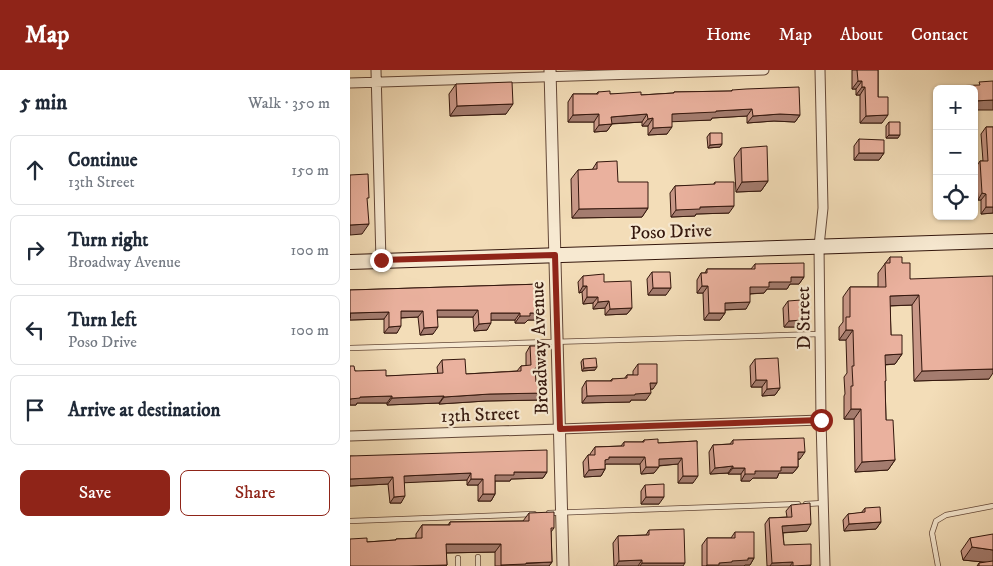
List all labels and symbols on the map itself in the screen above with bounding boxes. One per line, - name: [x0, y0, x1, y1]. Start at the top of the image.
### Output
- street label: Poso Drive: [630, 219, 712, 245]
- route end: [370, 249, 393, 272]
- street label: Broadway Avenue: [526, 281, 554, 415]
- street label: D Street: [792, 286, 816, 350]
- street label: 13th Street: [440, 402, 520, 428]
- route start: [810, 409, 833, 432]

